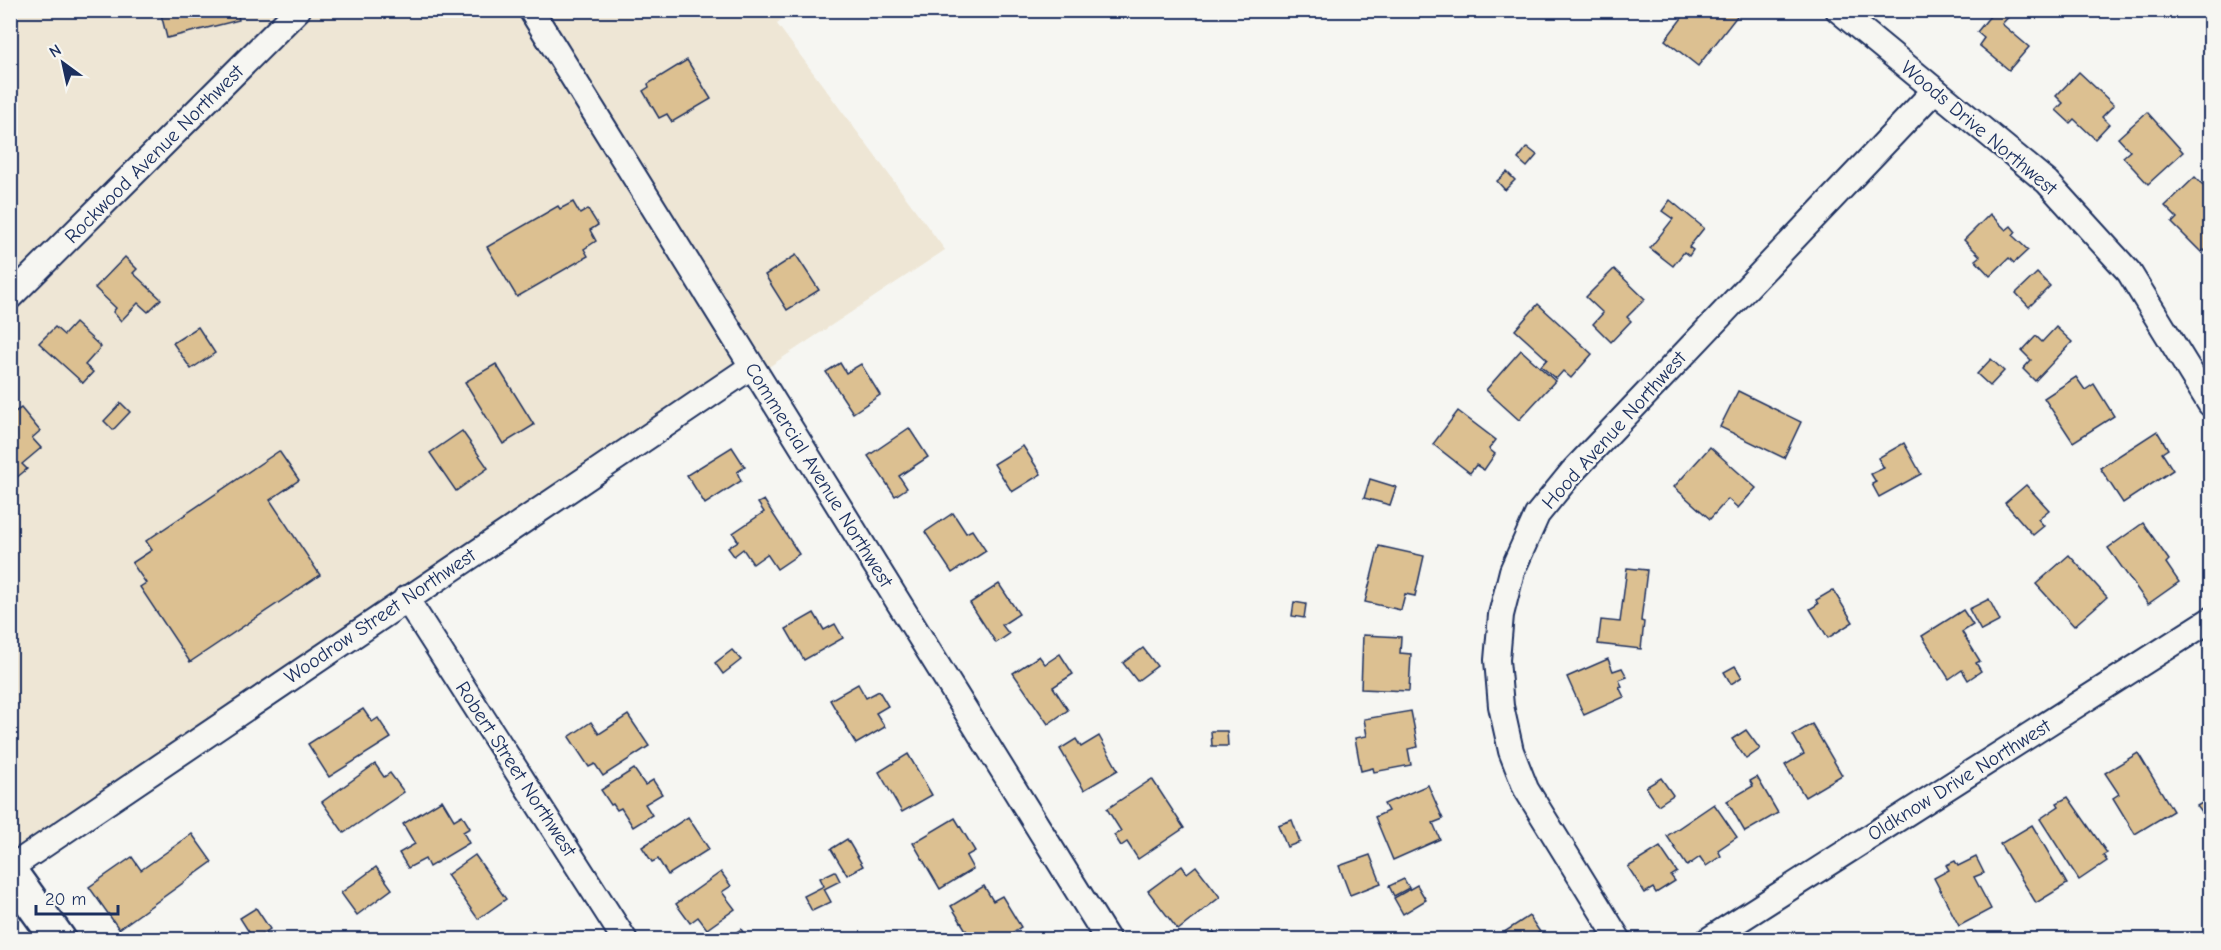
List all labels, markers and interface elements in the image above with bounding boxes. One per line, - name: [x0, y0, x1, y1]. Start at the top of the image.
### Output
- north arrow: [33, 33, 93, 93]
- text: N: [46, 41, 65, 62]
- street label: Woods Drive Northwest: [1896, 56, 2063, 201]
- street label: Rockwood Avenue Northwest: [60, 59, 249, 248]
- street label: Hood Avenue Northwest: [1537, 345, 1692, 514]
- street label: Commercial Avenue Northwest: [740, 359, 898, 593]
- street label: Woodrow Street Northwest: [280, 543, 481, 689]
- street label: Robert Street Northwest: [451, 677, 582, 862]
- street label: Oldknow Drive Northwest: [1863, 714, 2056, 846]
- scale bar: [36, 878, 118, 916]
- text: 20 m: [45, 889, 86, 910]

